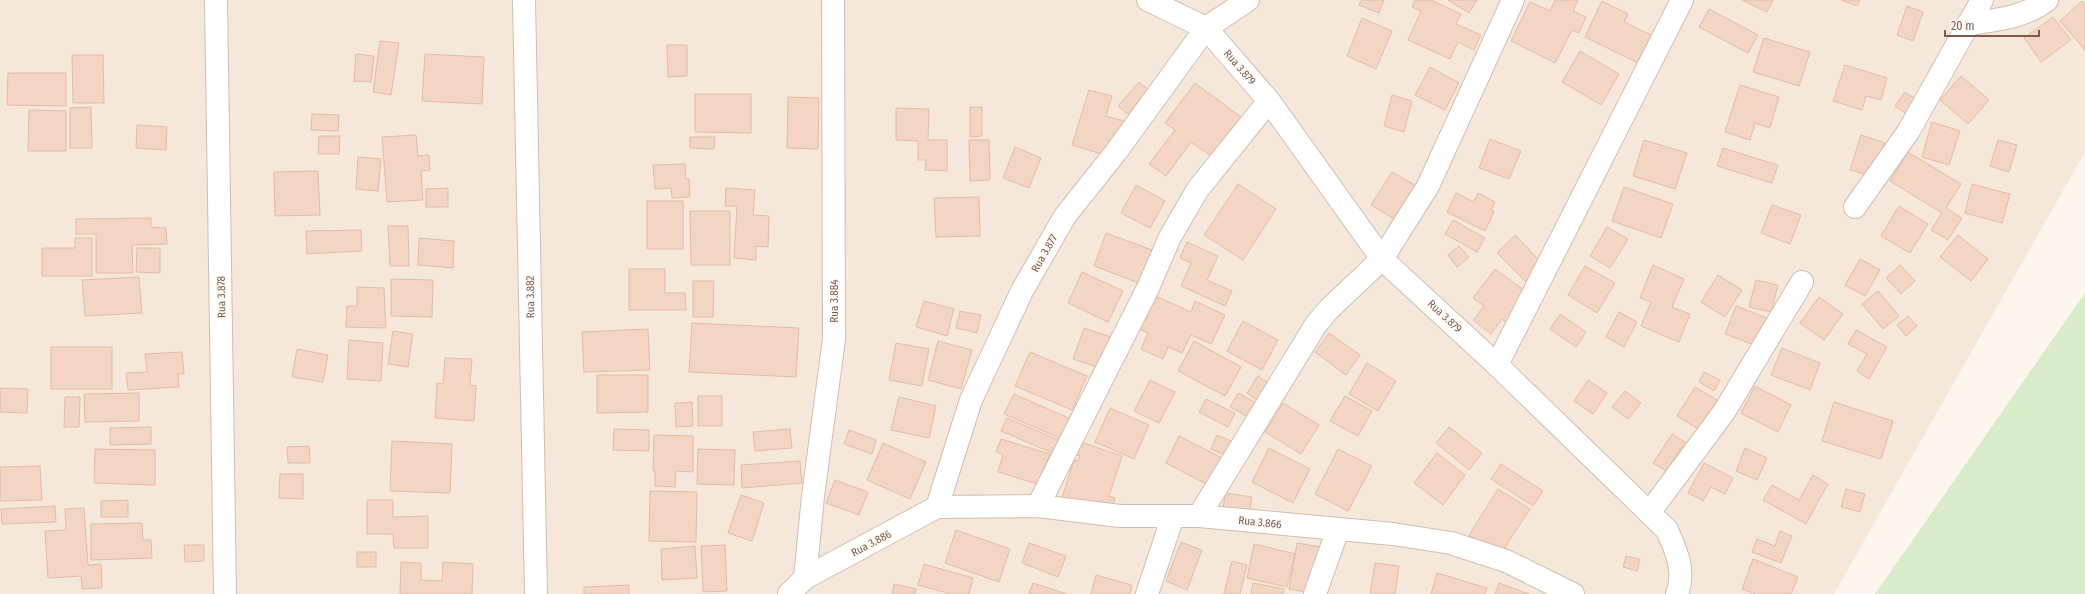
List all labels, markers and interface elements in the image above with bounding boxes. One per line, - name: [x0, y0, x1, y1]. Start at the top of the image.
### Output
- scale bar: [1945, 12, 2039, 38]
- text: 20 m: [1951, 19, 1975, 33]
- street label: Rua 3.879: [1221, 47, 1258, 87]
- street label: Rua 3.877: [1028, 232, 1061, 274]
- street label: Rua 3.878: [215, 275, 228, 318]
- street label: Rua 3.882: [524, 275, 537, 318]
- street label: Rua 3.884: [828, 279, 841, 323]
- street label: Rua 3.879: [1425, 297, 1464, 335]
- street label: Rua 3.866: [1238, 514, 1283, 531]
- street label: Rua 3.886: [849, 527, 894, 559]

